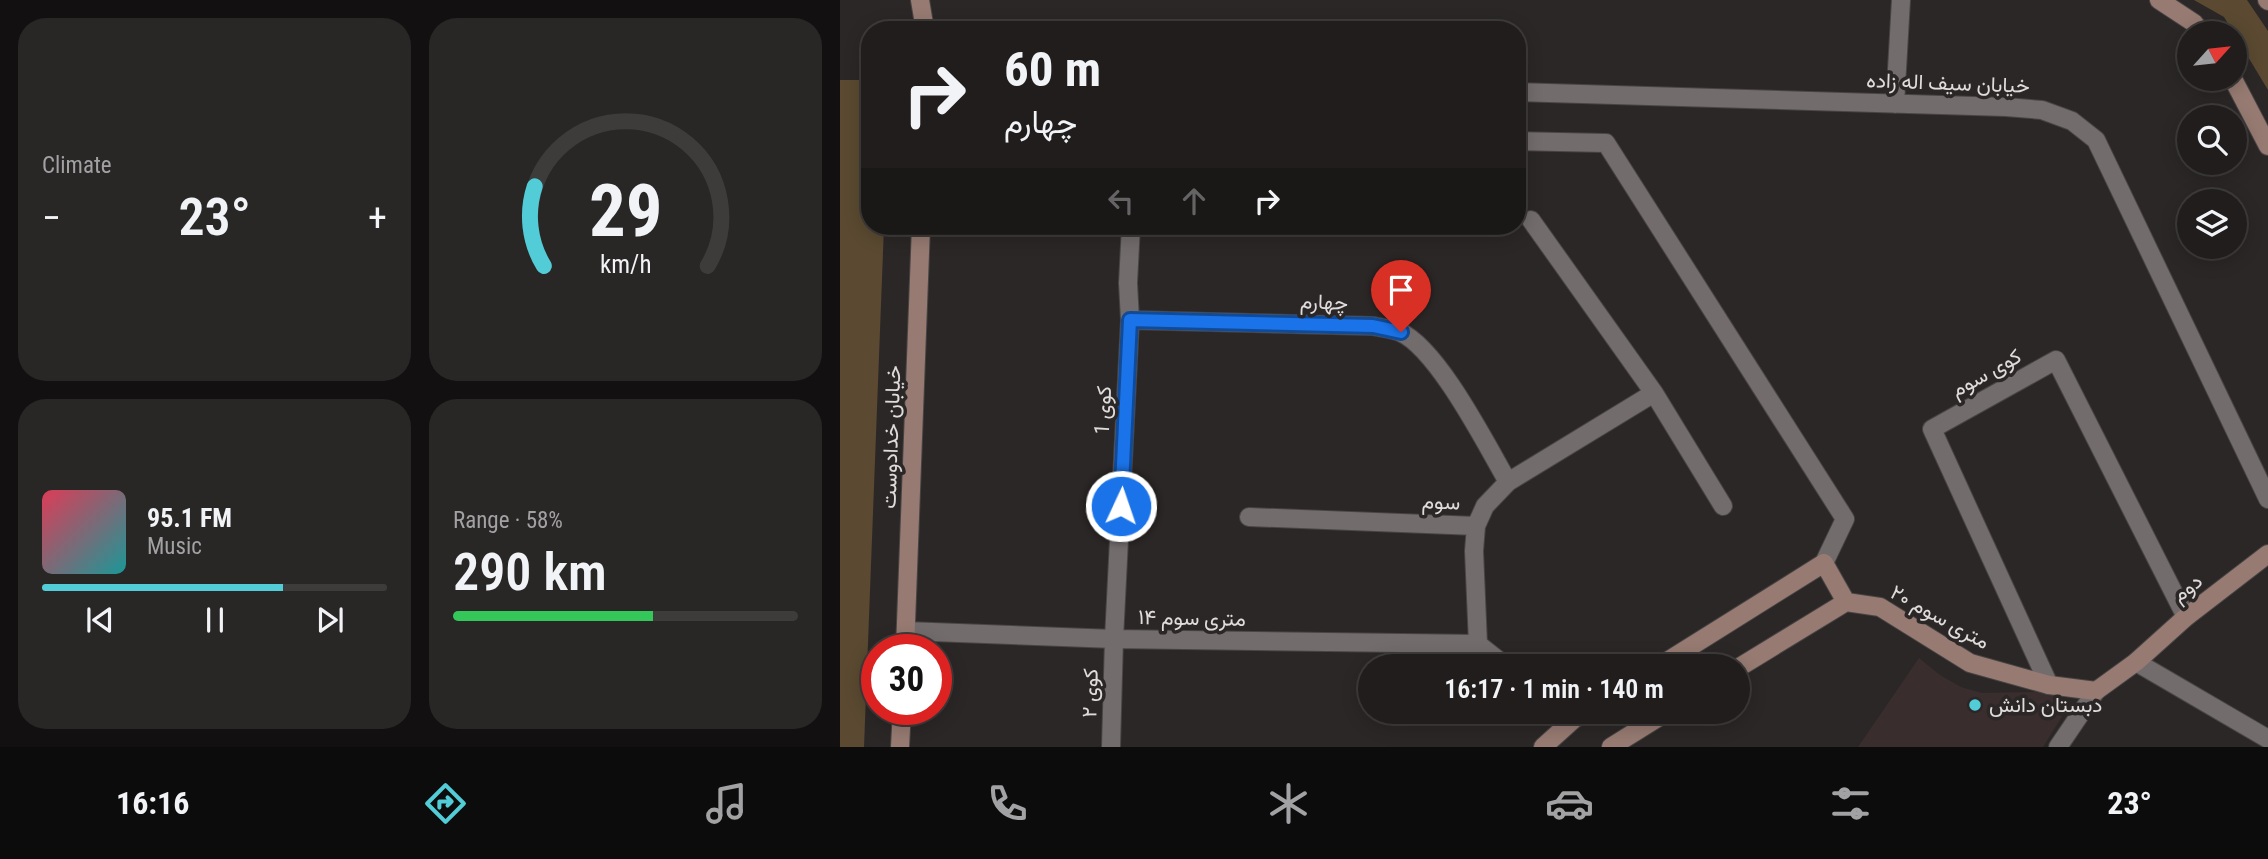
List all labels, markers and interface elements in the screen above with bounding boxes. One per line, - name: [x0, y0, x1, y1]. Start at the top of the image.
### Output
- north arrow: [2177, 21, 2247, 91]
- map controls: [2177, 21, 2247, 259]
- text: 60 m: [1004, 41, 1101, 98]
- icon: right: [889, 49, 980, 140]
- street label: خیابان سیف اله زاده: [1866, 68, 2030, 99]
- text: چهارم: [1004, 103, 1077, 141]
- button: search: [2177, 105, 2247, 175]
- text: Climate: [42, 152, 112, 179]
- text: 29: [589, 168, 662, 254]
- icon: left: [1102, 182, 1140, 220]
- icon: ahead: [1175, 182, 1213, 220]
- icon: right: [1248, 182, 1286, 220]
- text: 23°: [178, 187, 251, 248]
- button: layers: [2177, 189, 2247, 259]
- text: −: [42, 196, 61, 240]
- text: +: [368, 196, 387, 240]
- text: km/h: [600, 249, 651, 278]
- pin: [1371, 260, 1431, 332]
- icon: arrive: [1382, 271, 1420, 309]
- street label: چهارم: [1299, 289, 1348, 317]
- street label: کوی سوم: [1947, 344, 2026, 404]
- street label: خیابان خدادوست: [877, 365, 906, 509]
- street label: کوی 1: [1090, 385, 1117, 435]
- position arrow: [1084, 469, 1158, 543]
- street label: سوم: [1421, 489, 1461, 517]
- text: 95.1 FM: [147, 503, 232, 533]
- text: Range · 58%: [453, 507, 563, 534]
- text: Music: [147, 533, 202, 560]
- text: 290 km: [453, 542, 607, 603]
- street label: دوم: [2167, 569, 2208, 609]
- street label: ۲۰ متری سوم: [1885, 580, 1994, 656]
- icon: previous: [81, 601, 119, 639]
- icon: pause: [196, 601, 234, 639]
- icon: next: [311, 601, 349, 639]
- street label: ۱۴ متری سوم: [1138, 605, 1246, 633]
- speed limit sign: 30: [861, 634, 952, 725]
- street label: کوی ۲: [1077, 668, 1104, 718]
- text: 16:17 · 1 min · 140 m: [1444, 674, 1664, 704]
- place label: دبستان دانش: [1989, 693, 2102, 717]
- marker: دبستان دانش: [1967, 697, 1983, 713]
- icon: directions: [421, 779, 470, 828]
- icon: music: [702, 779, 751, 828]
- icon: phone: [983, 779, 1032, 828]
- icon: climate: [1264, 779, 1313, 828]
- icon: car: [1545, 779, 1594, 828]
- icon: filters: [1826, 779, 1875, 828]
- text: 16:16: [116, 784, 189, 822]
- text: 23°: [2107, 784, 2152, 822]

